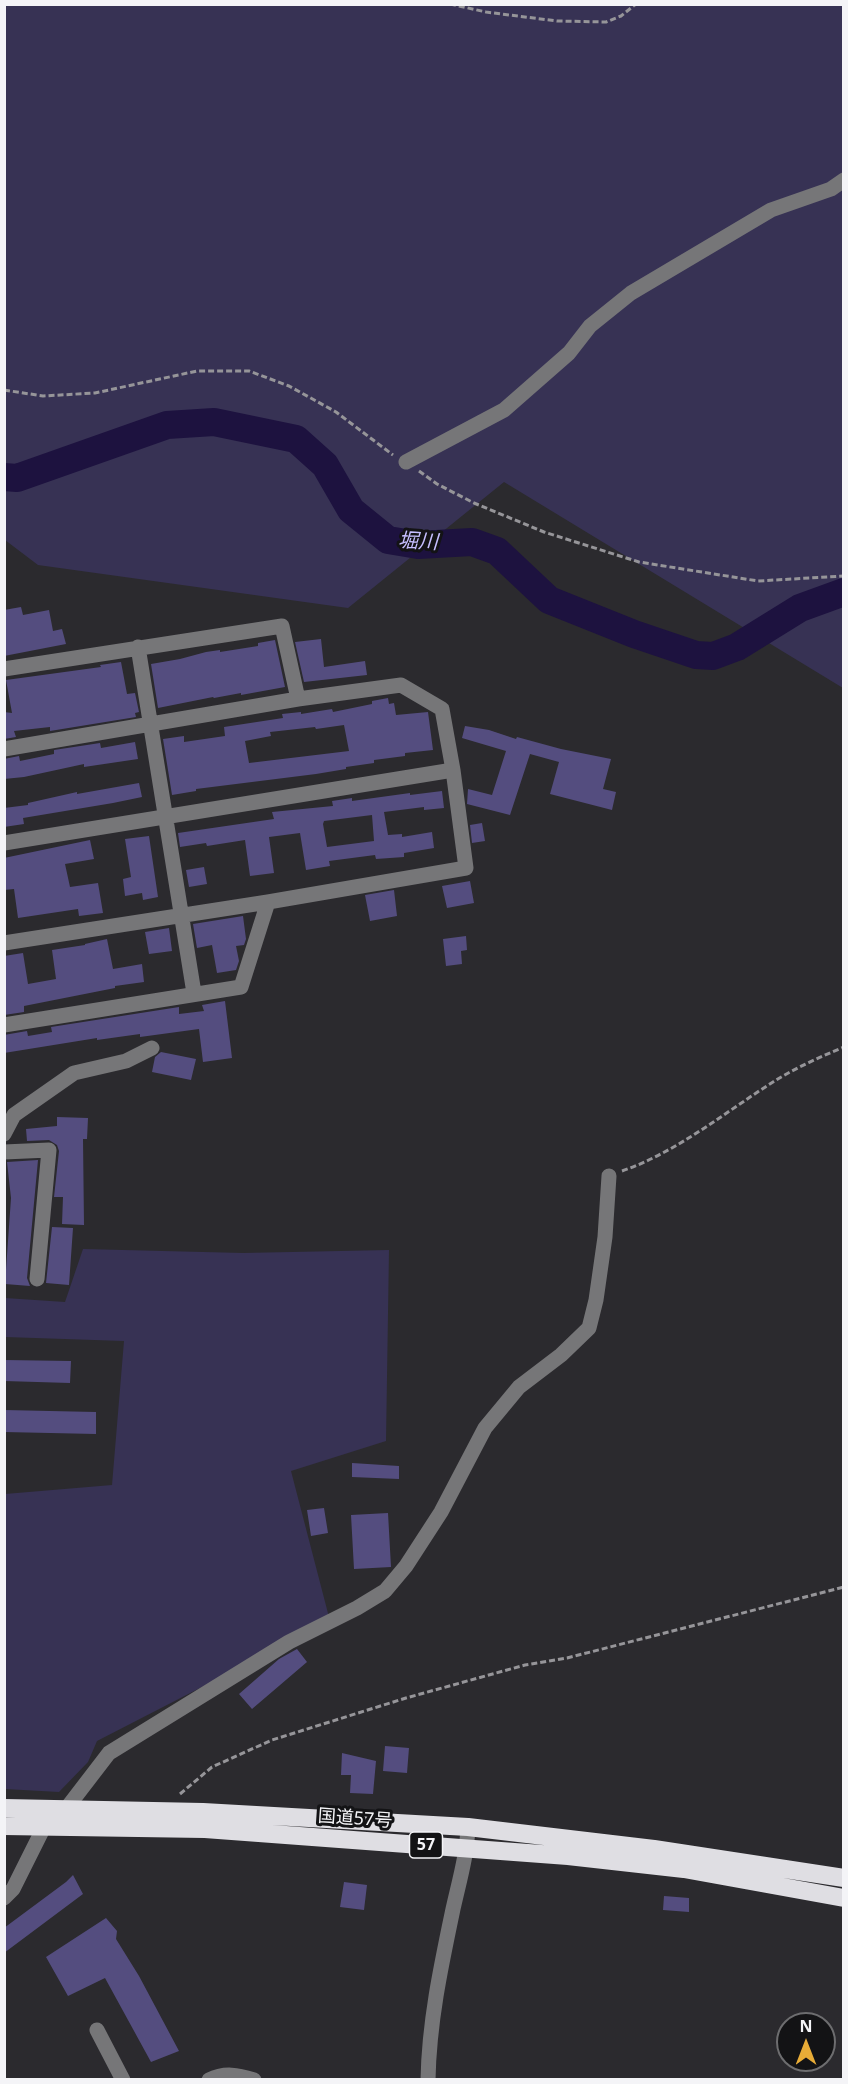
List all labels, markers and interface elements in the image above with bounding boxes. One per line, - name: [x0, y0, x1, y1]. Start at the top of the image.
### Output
- water label: 堀川: [397, 529, 439, 555]
- street label: 国道57号: [317, 1806, 393, 1832]
- road number: 57: [410, 1832, 442, 1858]
- north arrow: [776, 2012, 836, 2072]
- text: N: [799, 2015, 813, 2037]

